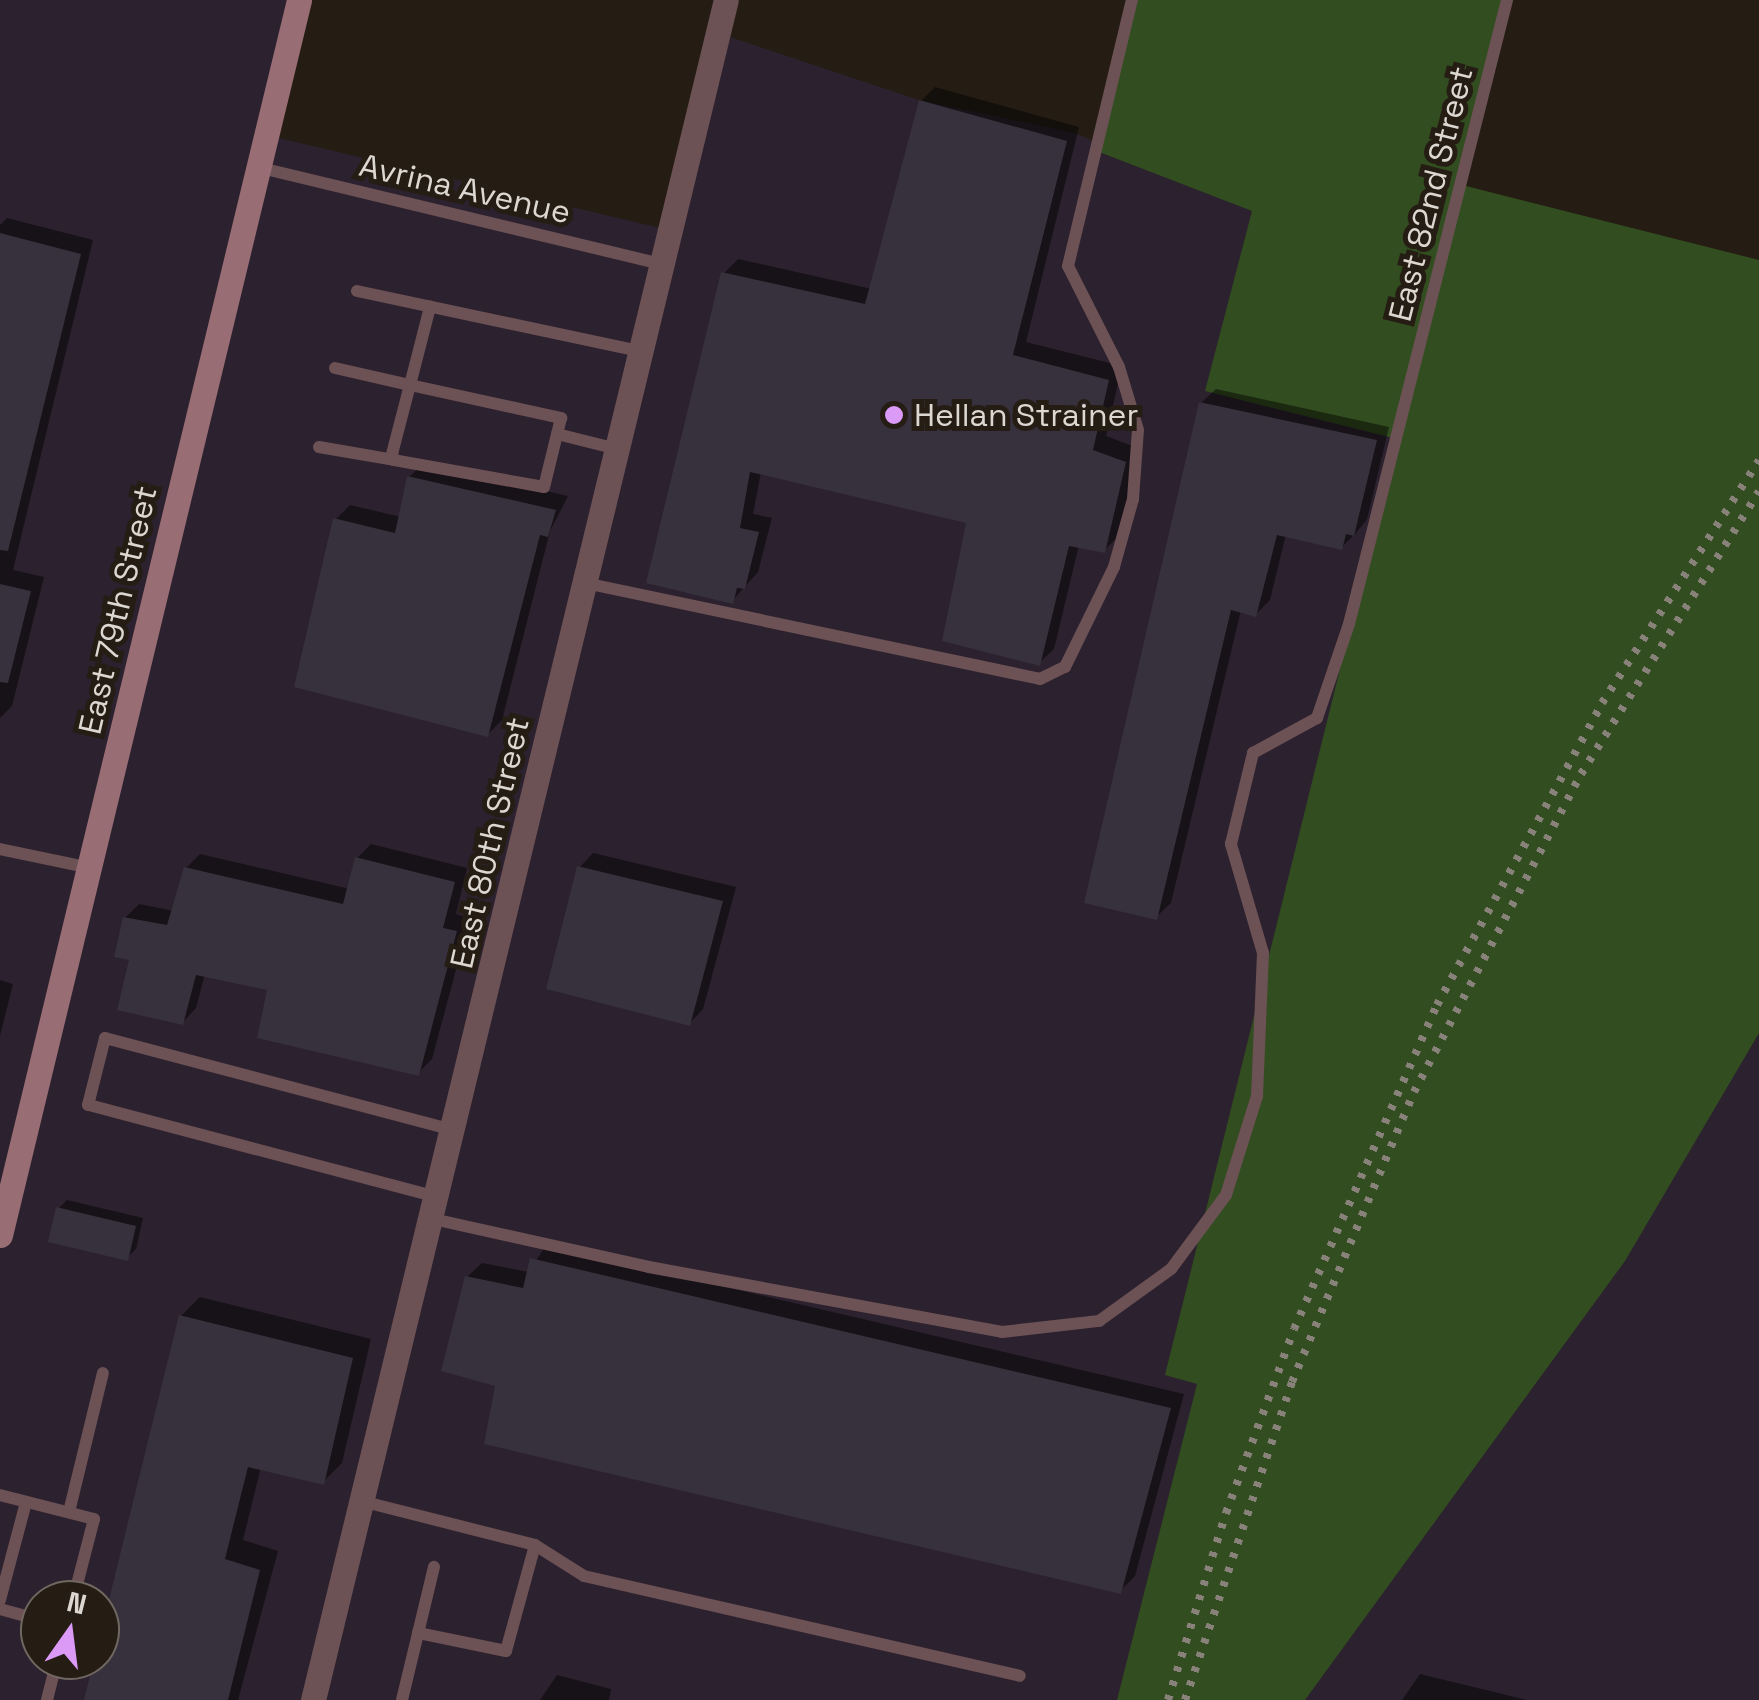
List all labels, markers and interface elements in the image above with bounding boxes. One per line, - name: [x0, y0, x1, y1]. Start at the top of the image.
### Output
- street label: East 82nd Street: [1381, 63, 1481, 325]
- street label: Avrina Avenue: [355, 146, 575, 232]
- place label: Hellan Strainer: [914, 396, 1139, 434]
- marker: Hellan Strainer: [883, 404, 905, 426]
- street label: East 79th Street: [71, 482, 165, 738]
- street label: East 80th Street: [442, 714, 538, 972]
- north arrow: [20, 1580, 120, 1680]
- text: N: [63, 1583, 90, 1623]

